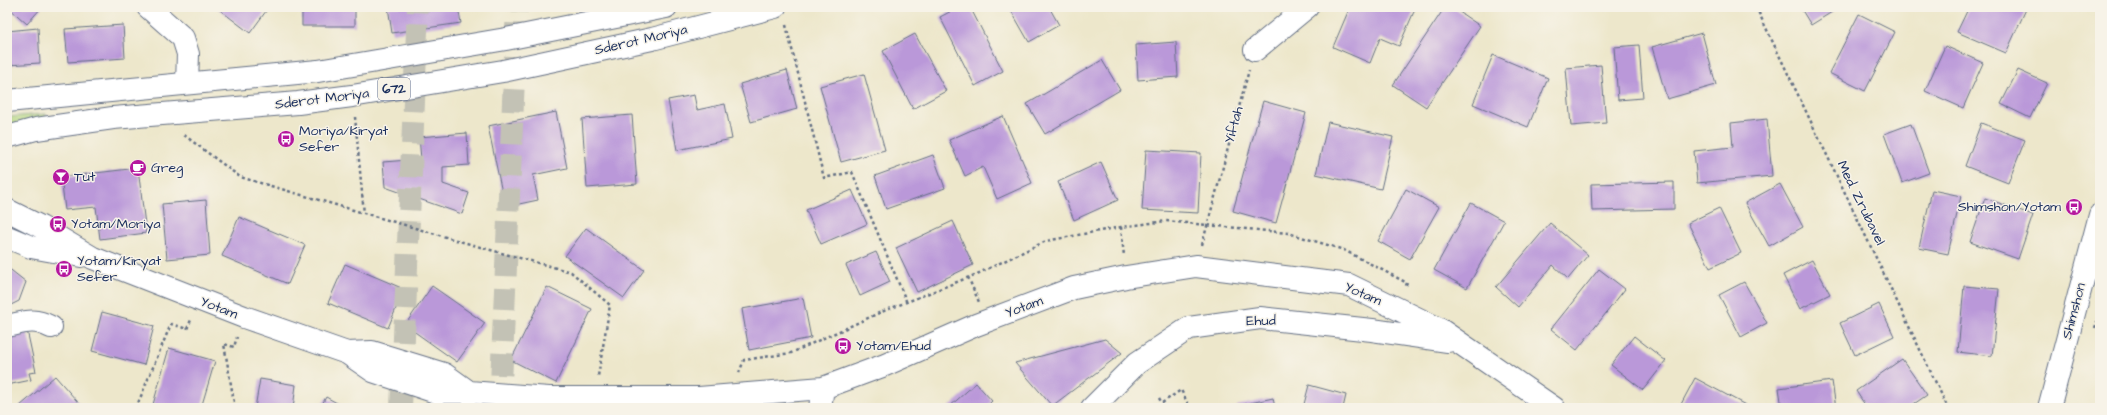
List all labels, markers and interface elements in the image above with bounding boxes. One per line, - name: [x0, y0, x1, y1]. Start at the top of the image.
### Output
- street label: Sderot Moriya: [593, 20, 689, 60]
- road number: 672: [378, 78, 410, 100]
- street label: Sderot Moriya: [274, 83, 370, 115]
- street label: Yiftah: [1219, 104, 1249, 146]
- place label: Moriya/Kiryat Sefer: [299, 121, 389, 157]
- bus stop icon: Moriya/Kiryat Sefer: [276, 129, 296, 149]
- street label: Med. Zrubavel: [1832, 157, 1890, 249]
- cafe icon: Greg: [128, 158, 148, 178]
- place label: Greg: [151, 158, 183, 178]
- bar icon: Tut: [51, 167, 71, 187]
- place label: Tut: [74, 167, 96, 187]
- place label: Shimshon/Yotam: [1958, 197, 2061, 217]
- bus stop icon: Shimshon/Yotam: [2064, 197, 2084, 217]
- bus stop icon: Yotam/Moriya: [48, 214, 68, 234]
- place label: Yotam/Moriya: [71, 214, 161, 234]
- place label: Yotam/Kiryat Sefer: [77, 251, 162, 287]
- bus stop icon: Yotam/Kiryat Sefer: [54, 259, 74, 279]
- street label: Yotam: [1341, 277, 1385, 311]
- street label: Shimshon: [2057, 281, 2091, 341]
- street label: Yotam: [1002, 291, 1046, 323]
- street label: Yotam: [197, 292, 241, 324]
- street label: Ehud: [1246, 311, 1276, 331]
- bus stop icon: Yotam/Ehud: [833, 336, 853, 356]
- place label: Yotam/Ehud: [856, 336, 931, 356]

